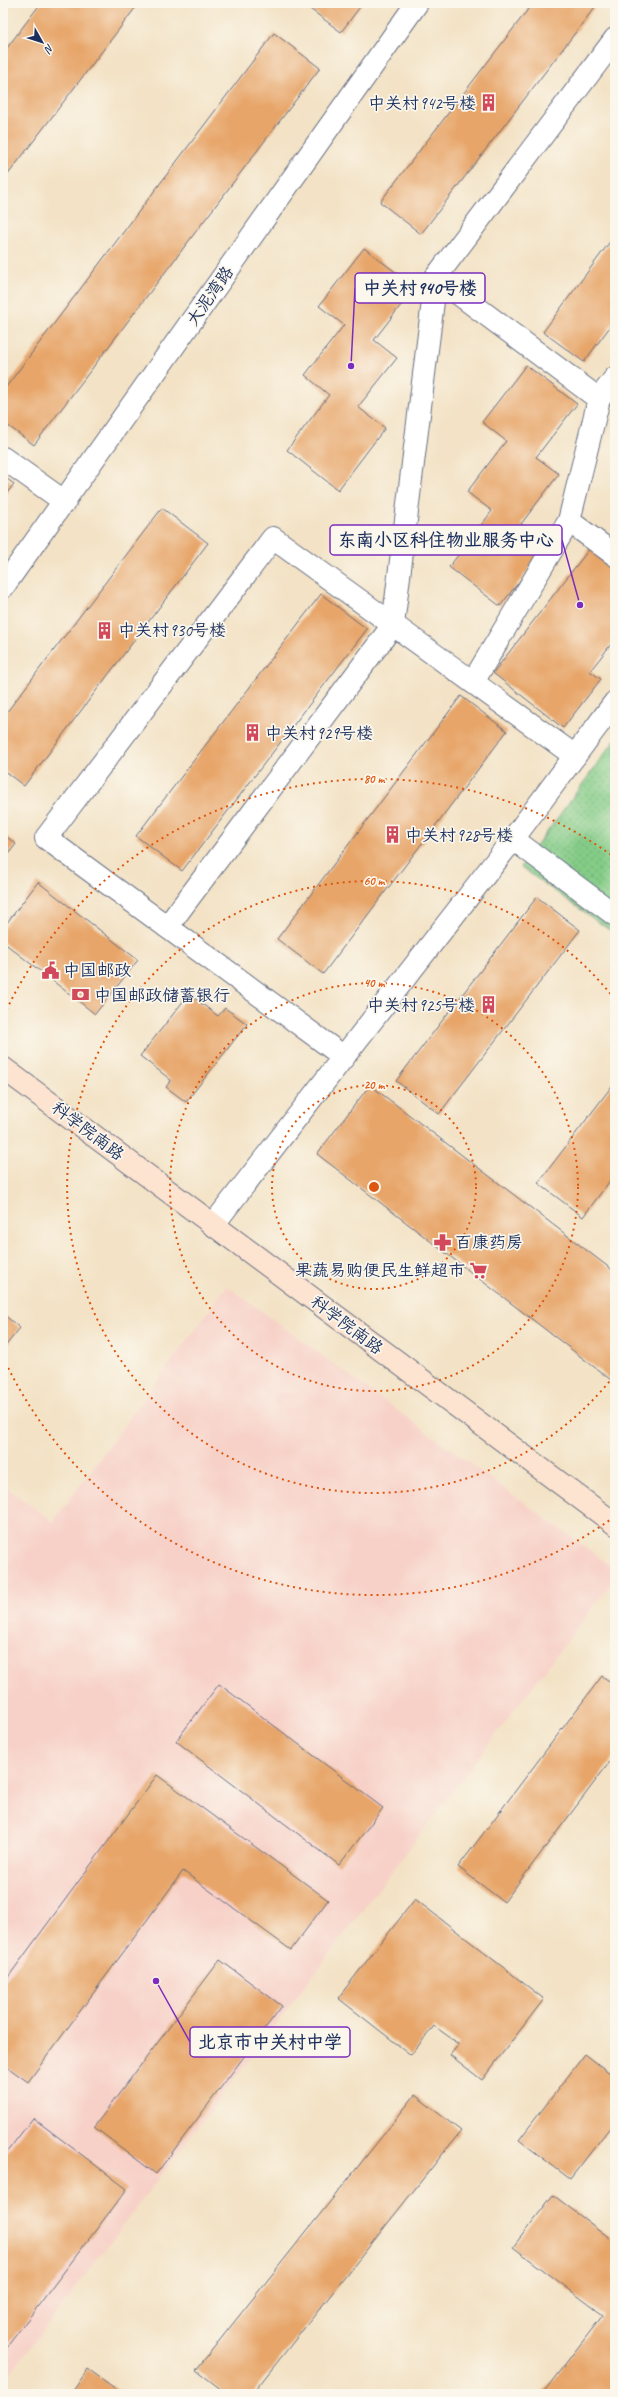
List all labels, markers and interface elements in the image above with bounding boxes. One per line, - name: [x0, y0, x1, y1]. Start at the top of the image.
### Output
- north arrow: [22, 22, 62, 62]
- text: N: [41, 41, 57, 57]
- place label: 中关村942号楼: [368, 93, 476, 114]
- building icon: 中关村942号楼: [479, 93, 499, 113]
- street label: 大泥湾路: [182, 262, 238, 330]
- callout: 中关村940号楼: [355, 273, 485, 303]
- text: 中关村940号楼: [363, 277, 477, 299]
- callout: 东南小区科住物业服务中心: [330, 525, 562, 555]
- text: 东南小区科住物业服务中心: [338, 529, 554, 551]
- building icon: 中关村930号楼: [95, 620, 115, 640]
- place label: 中关村930号楼: [118, 620, 226, 641]
- building icon: 中关村929号楼: [242, 723, 262, 743]
- place label: 中关村929号楼: [265, 723, 373, 744]
- text: 80 m: [364, 771, 385, 787]
- building icon: 中关村928号楼: [382, 825, 402, 845]
- place label: 中关村928号楼: [405, 825, 513, 846]
- text: 60 m: [364, 873, 386, 889]
- public building icon: 中国邮政: [40, 960, 60, 980]
- place label: 中国邮政: [63, 960, 131, 981]
- text: 40 m: [364, 975, 385, 991]
- bank icon: 中国邮政储蓄银行: [71, 985, 91, 1005]
- place label: 中国邮政储蓄银行: [94, 985, 230, 1006]
- place label: 中关村925号楼: [367, 995, 475, 1016]
- building icon: 中关村925号楼: [478, 995, 498, 1015]
- text: 20 m: [364, 1077, 385, 1093]
- street label: 科学院南路: [48, 1097, 128, 1165]
- centre of rings: [367, 1180, 381, 1194]
- pharmacy icon: 百康药房: [432, 1232, 452, 1252]
- place label: 百康药房: [455, 1232, 523, 1253]
- place label: 果蔬易购便民生鲜超市: [295, 1260, 465, 1281]
- supermarket icon: 果蔬易购便民生鲜超市: [468, 1260, 488, 1280]
- street label: 科学院南路: [307, 1291, 387, 1359]
- callout: 北京市中关村中学: [190, 2027, 350, 2057]
- text: 北京市中关村中学: [198, 2031, 342, 2053]

